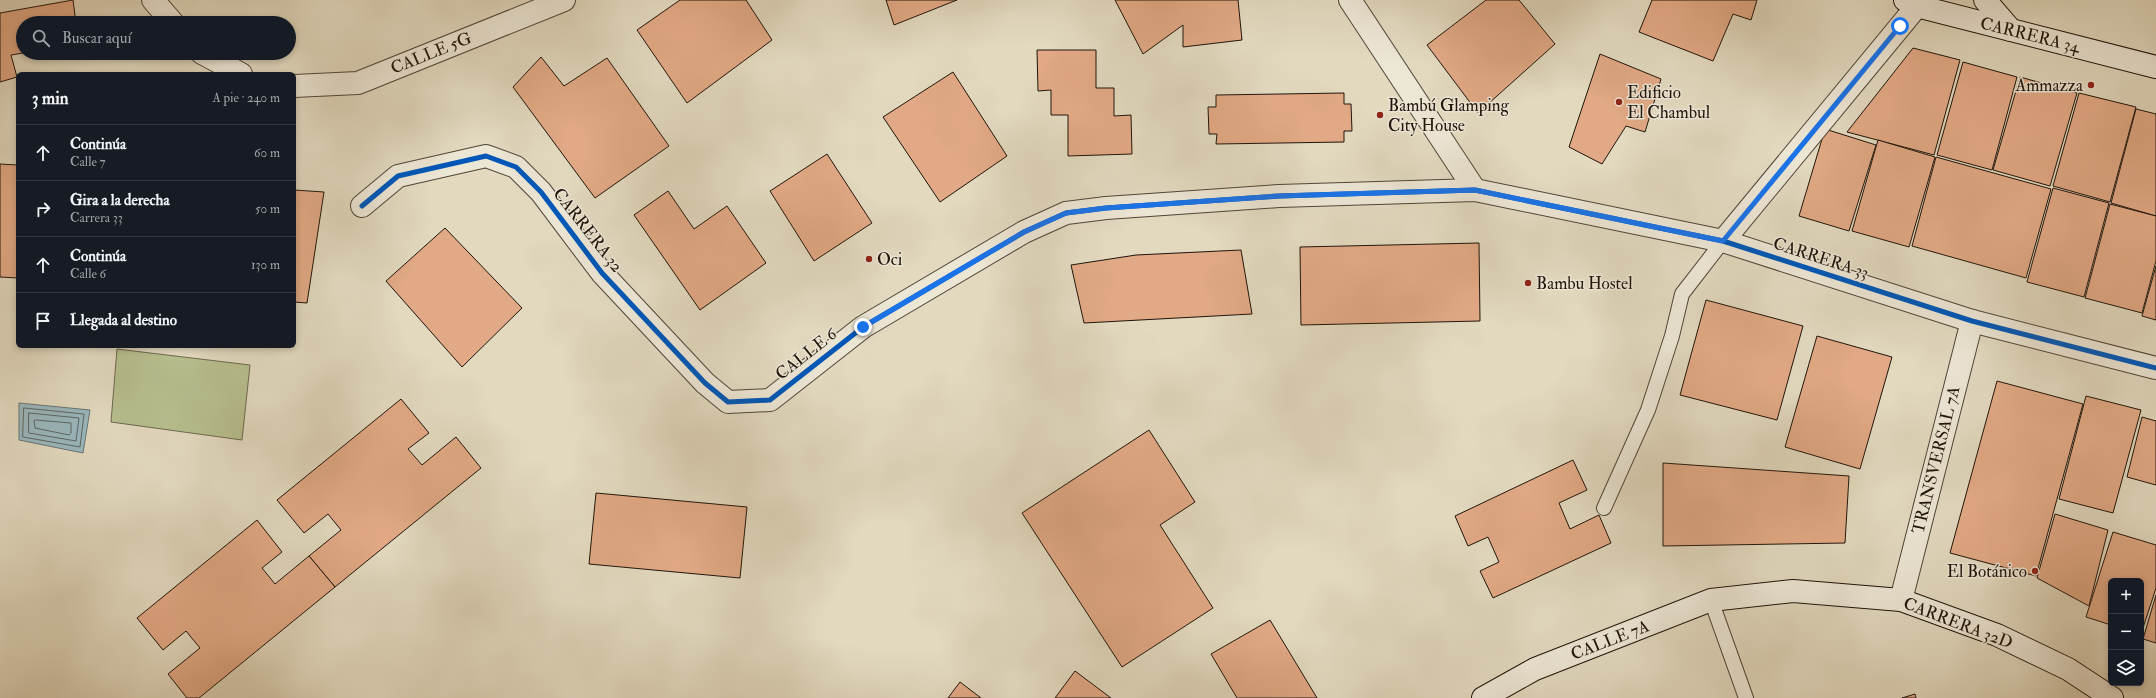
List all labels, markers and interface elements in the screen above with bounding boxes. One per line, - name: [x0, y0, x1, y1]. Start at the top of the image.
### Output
- street label: CARRERA 34: [1978, 12, 2083, 58]
- search box: [16, 16, 296, 60]
- route start: [1891, 17, 1909, 35]
- icon: search: [30, 27, 52, 49]
- street label: CALLE 5G: [387, 27, 475, 79]
- text: Buscar aquí: [62, 29, 131, 48]
- place label: Ammazza: [2014, 75, 2084, 96]
- marker: Ammazza: [2086, 80, 2096, 90]
- place label: Edificio El Chambul: [1627, 82, 1711, 123]
- text: 3 min: [32, 88, 69, 109]
- text: A pie · 240 m: [213, 90, 280, 106]
- place label: Bambú Glamping City House: [1388, 95, 1509, 137]
- marker: Edificio El Chambul: [1614, 97, 1624, 107]
- marker: Bambú Glamping City House: [1375, 110, 1385, 120]
- text: Continúa: [70, 135, 126, 154]
- icon: ahead: [32, 142, 54, 164]
- text: 60 m: [254, 145, 280, 161]
- text: Calle 7: [70, 154, 106, 170]
- street label: CARRERA 32: [548, 184, 628, 277]
- text: Gira a la derecha: [70, 191, 170, 210]
- icon: right: [32, 198, 54, 220]
- text: 50 m: [255, 201, 280, 217]
- text: Carrera 33: [70, 210, 123, 226]
- street label: CARRERA 33: [1770, 233, 1872, 283]
- text: Continúa: [70, 247, 126, 266]
- place label: Oci: [877, 249, 903, 270]
- icon: ahead: [32, 254, 54, 276]
- marker: Oci: [864, 254, 874, 264]
- text: 130 m: [251, 257, 280, 273]
- text: Calle 6: [70, 266, 106, 282]
- place label: Bambu Hostel: [1536, 273, 1633, 294]
- marker: Bambu Hostel: [1523, 278, 1533, 288]
- icon: arrive: [32, 310, 54, 332]
- text: Llegada al destino: [70, 311, 177, 330]
- route end: [854, 318, 872, 336]
- street label: CALLE 6: [771, 323, 842, 385]
- street label: TRANSVERSAL 7A: [1907, 384, 1965, 536]
- place label: El Botánico: [1947, 561, 2027, 582]
- marker: El Botánico: [2030, 566, 2040, 576]
- map controls: [2108, 578, 2144, 686]
- button: +: [2108, 578, 2144, 614]
- street label: CARRERA 32D: [1900, 593, 2016, 653]
- button: −: [2108, 614, 2144, 650]
- street label: CALLE 7A: [1568, 615, 1652, 665]
- button: layers: [2108, 650, 2144, 686]

